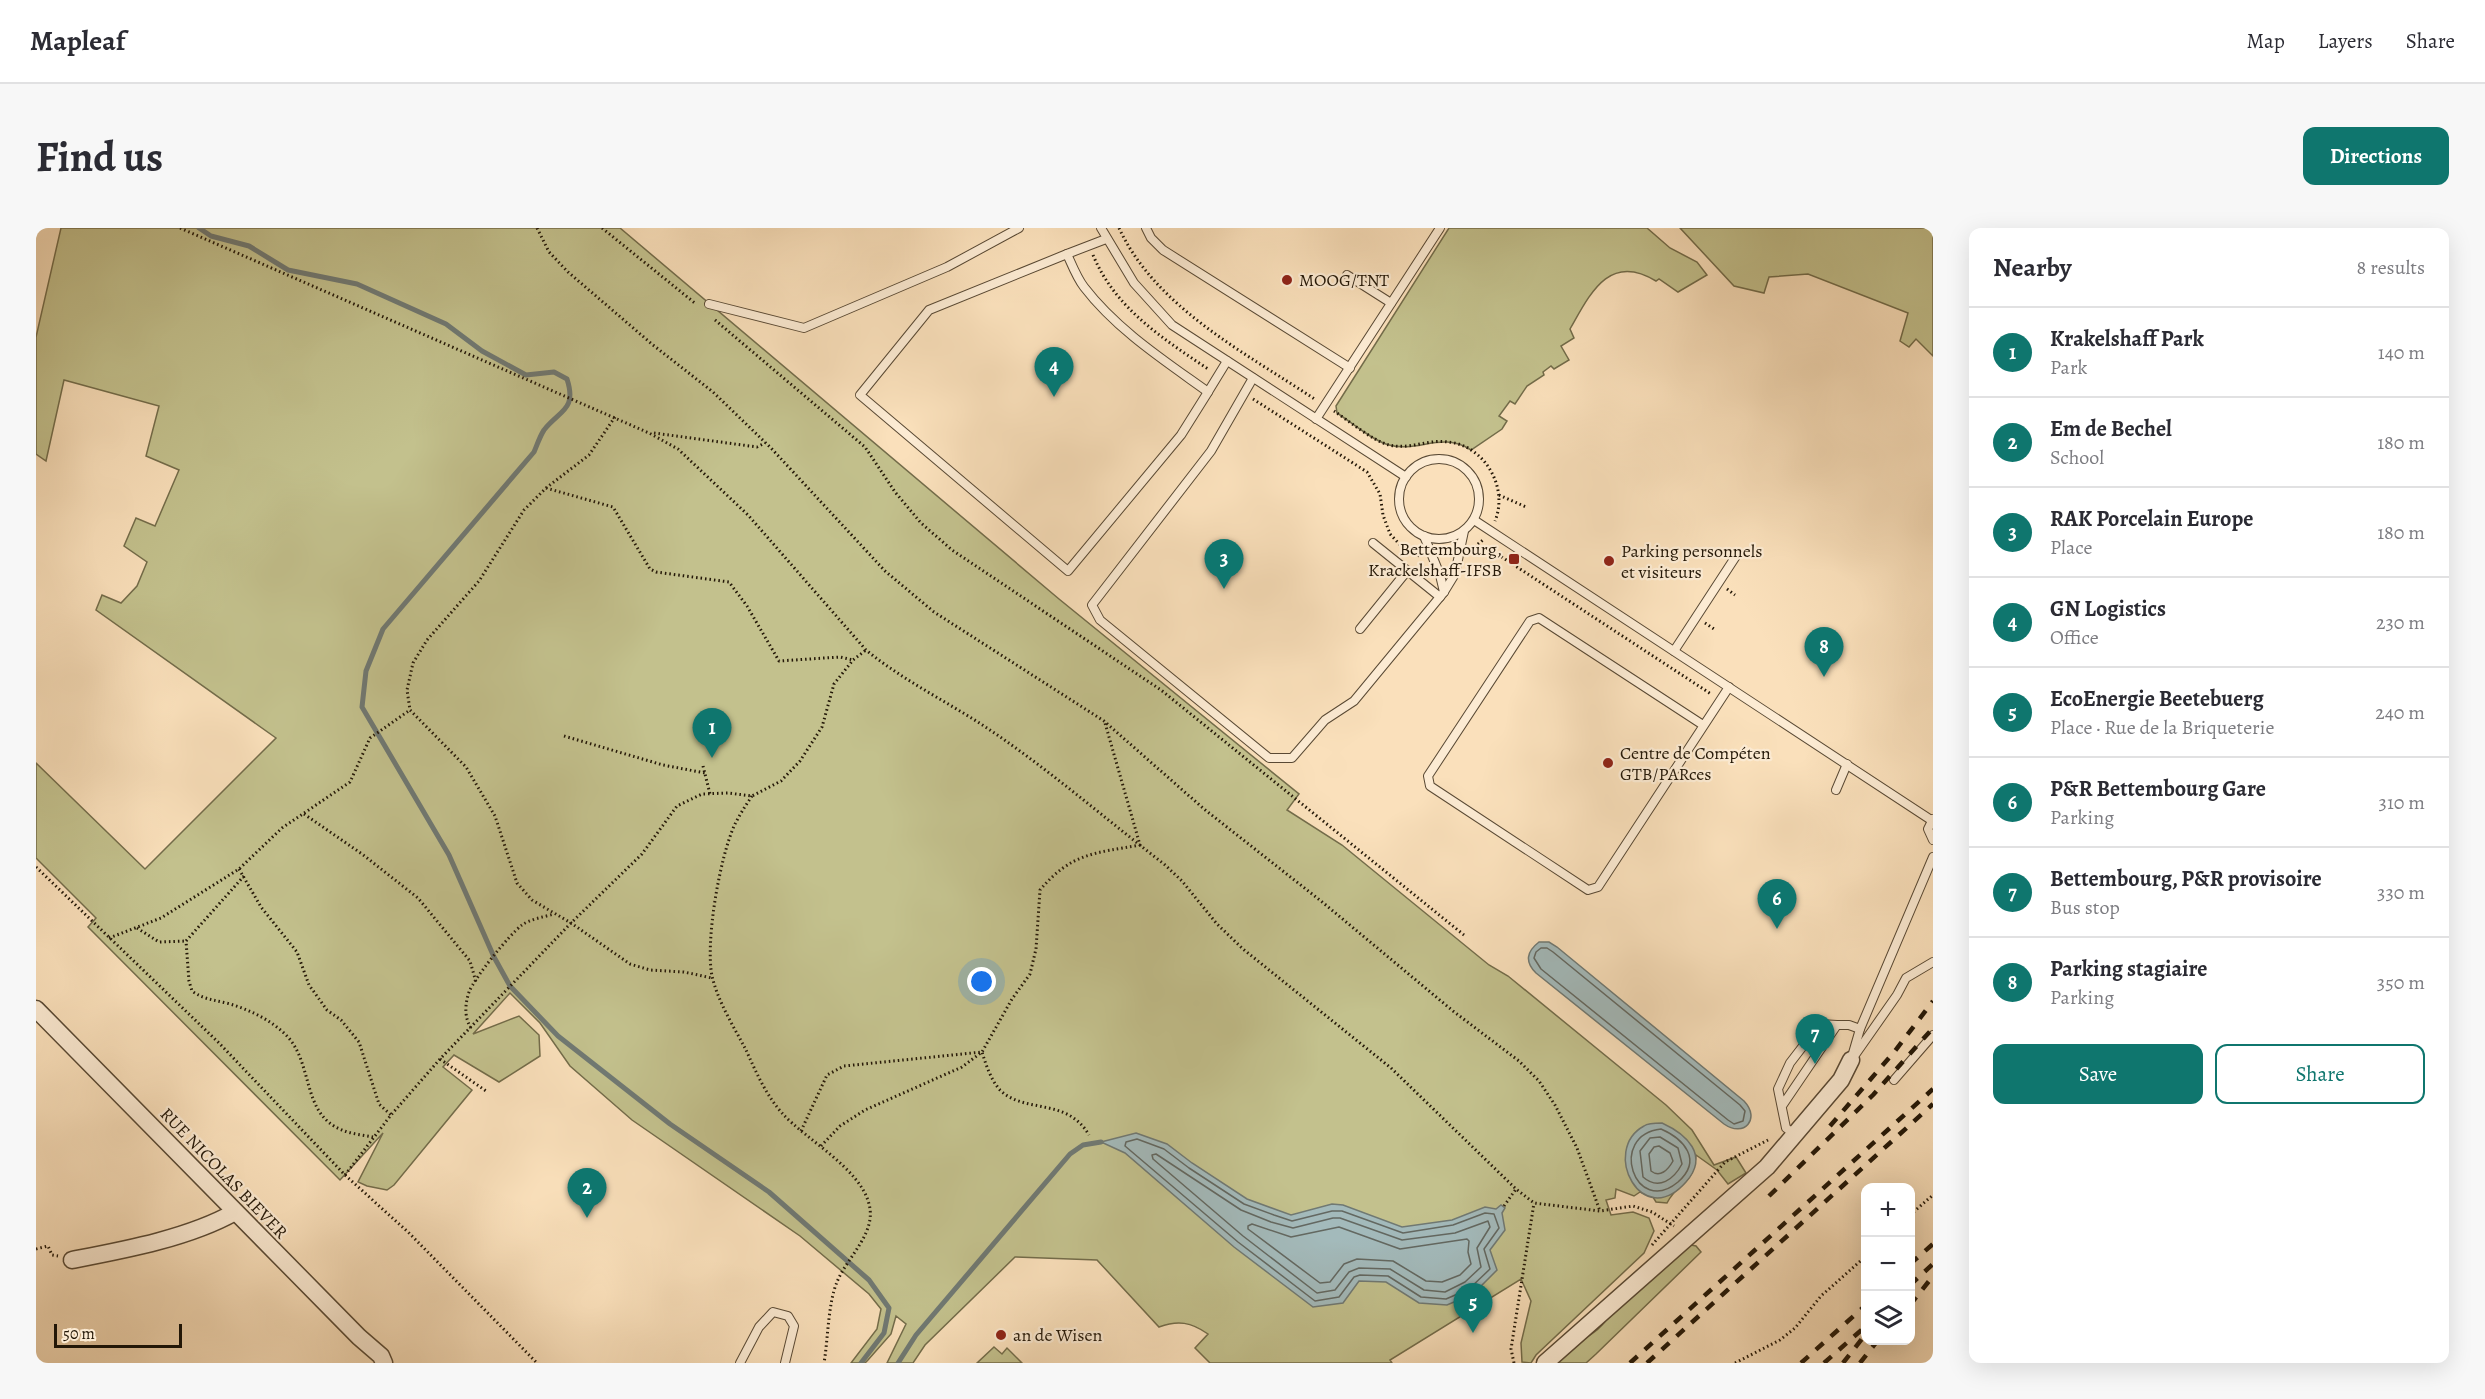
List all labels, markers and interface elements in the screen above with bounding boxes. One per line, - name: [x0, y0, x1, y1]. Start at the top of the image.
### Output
- text: Mapleaf: [30, 22, 125, 60]
- text: Map: [2246, 27, 2285, 55]
- text: Layers: [2318, 27, 2373, 55]
- text: Share: [2406, 27, 2455, 55]
- button: Directions: [2303, 127, 2449, 185]
- text: Find us: [36, 128, 163, 185]
- text: Nearby: [1993, 250, 2072, 285]
- text: 8 results: [2357, 254, 2425, 281]
- place label: MOOG/TNT: [1299, 268, 1389, 292]
- marker: MOOG/TNT: [1280, 273, 1294, 287]
- text: Krakelshaff Park: [2050, 324, 2204, 354]
- text: 1: [2009, 339, 2016, 366]
- text: 140 m: [2378, 339, 2425, 366]
- pin: 4: [1034, 348, 1074, 397]
- text: Park: [2050, 354, 2088, 381]
- text: Em de Bechel: [2050, 414, 2172, 444]
- text: 2: [2008, 429, 2017, 456]
- text: 180 m: [2377, 429, 2425, 456]
- text: School: [2050, 444, 2104, 471]
- text: RAK Porcelain Europe: [2050, 504, 2253, 534]
- text: 3: [2008, 519, 2017, 546]
- text: 180 m: [2377, 519, 2425, 546]
- text: Place: [2050, 534, 2092, 561]
- place label: Bettembourg, Krackelshaff-IFSB: [1368, 537, 1502, 582]
- place label: Parking personnels et visiteurs: [1621, 539, 1762, 584]
- pin: 3: [1204, 540, 1244, 589]
- marker: Bettembourg, Krackelshaff-IFSB: [1507, 552, 1521, 566]
- marker: Parking personnels et visiteurs: [1602, 554, 1616, 568]
- text: GN Logistics: [2050, 594, 2166, 624]
- text: 4: [2008, 609, 2017, 636]
- text: 230 m: [2376, 609, 2425, 636]
- text: Office: [2050, 624, 2099, 651]
- pin: 8: [1804, 628, 1844, 677]
- text: EcoEnergie Beetebuerg: [2050, 684, 2264, 714]
- text: 5: [2008, 699, 2017, 726]
- text: 240 m: [2375, 699, 2425, 726]
- pin: 1: [692, 708, 732, 758]
- text: Place · Rue de la Briqueterie: [2050, 714, 2274, 741]
- place label: Centre de Compéten GTB/PARces: [1620, 741, 1771, 786]
- marker: Centre de Compéten GTB/PARces: [1601, 756, 1615, 770]
- text: P&R Bettembourg Gare: [2050, 774, 2266, 804]
- text: 6: [2008, 789, 2017, 816]
- text: 310 m: [2379, 789, 2425, 816]
- text: Parking: [2050, 804, 2114, 831]
- text: Bettembourg, P&R provisoire: [2050, 864, 2322, 894]
- text: 7: [2008, 879, 2017, 906]
- text: 330 m: [2377, 879, 2425, 906]
- pin: 6: [1758, 880, 1796, 929]
- text: Bus stop: [2050, 894, 2120, 921]
- text: Parking stagiaire: [2050, 954, 2208, 984]
- your location: [967, 967, 996, 996]
- text: 8: [2008, 969, 2017, 996]
- text: 350 m: [2377, 969, 2425, 996]
- text: Parking: [2050, 984, 2114, 1011]
- pin: 7: [1796, 1014, 1834, 1064]
- button: Save: [1993, 1044, 2203, 1104]
- button: Share: [2215, 1044, 2425, 1104]
- street label: RUE NICOLAS BIEVER: [155, 1102, 293, 1244]
- pin: 2: [568, 1168, 606, 1218]
- map controls: [1861, 1183, 1915, 1345]
- button: +: [1861, 1183, 1915, 1237]
- button: −: [1861, 1237, 1915, 1291]
- pin: 5: [1454, 1284, 1492, 1333]
- button: layers: [1861, 1291, 1915, 1345]
- scale bar: [54, 1321, 182, 1348]
- text: 50 m: [63, 1323, 95, 1345]
- place label: an de Wisen: [1013, 1323, 1103, 1347]
- marker: an de Wisen: [994, 1328, 1008, 1342]

